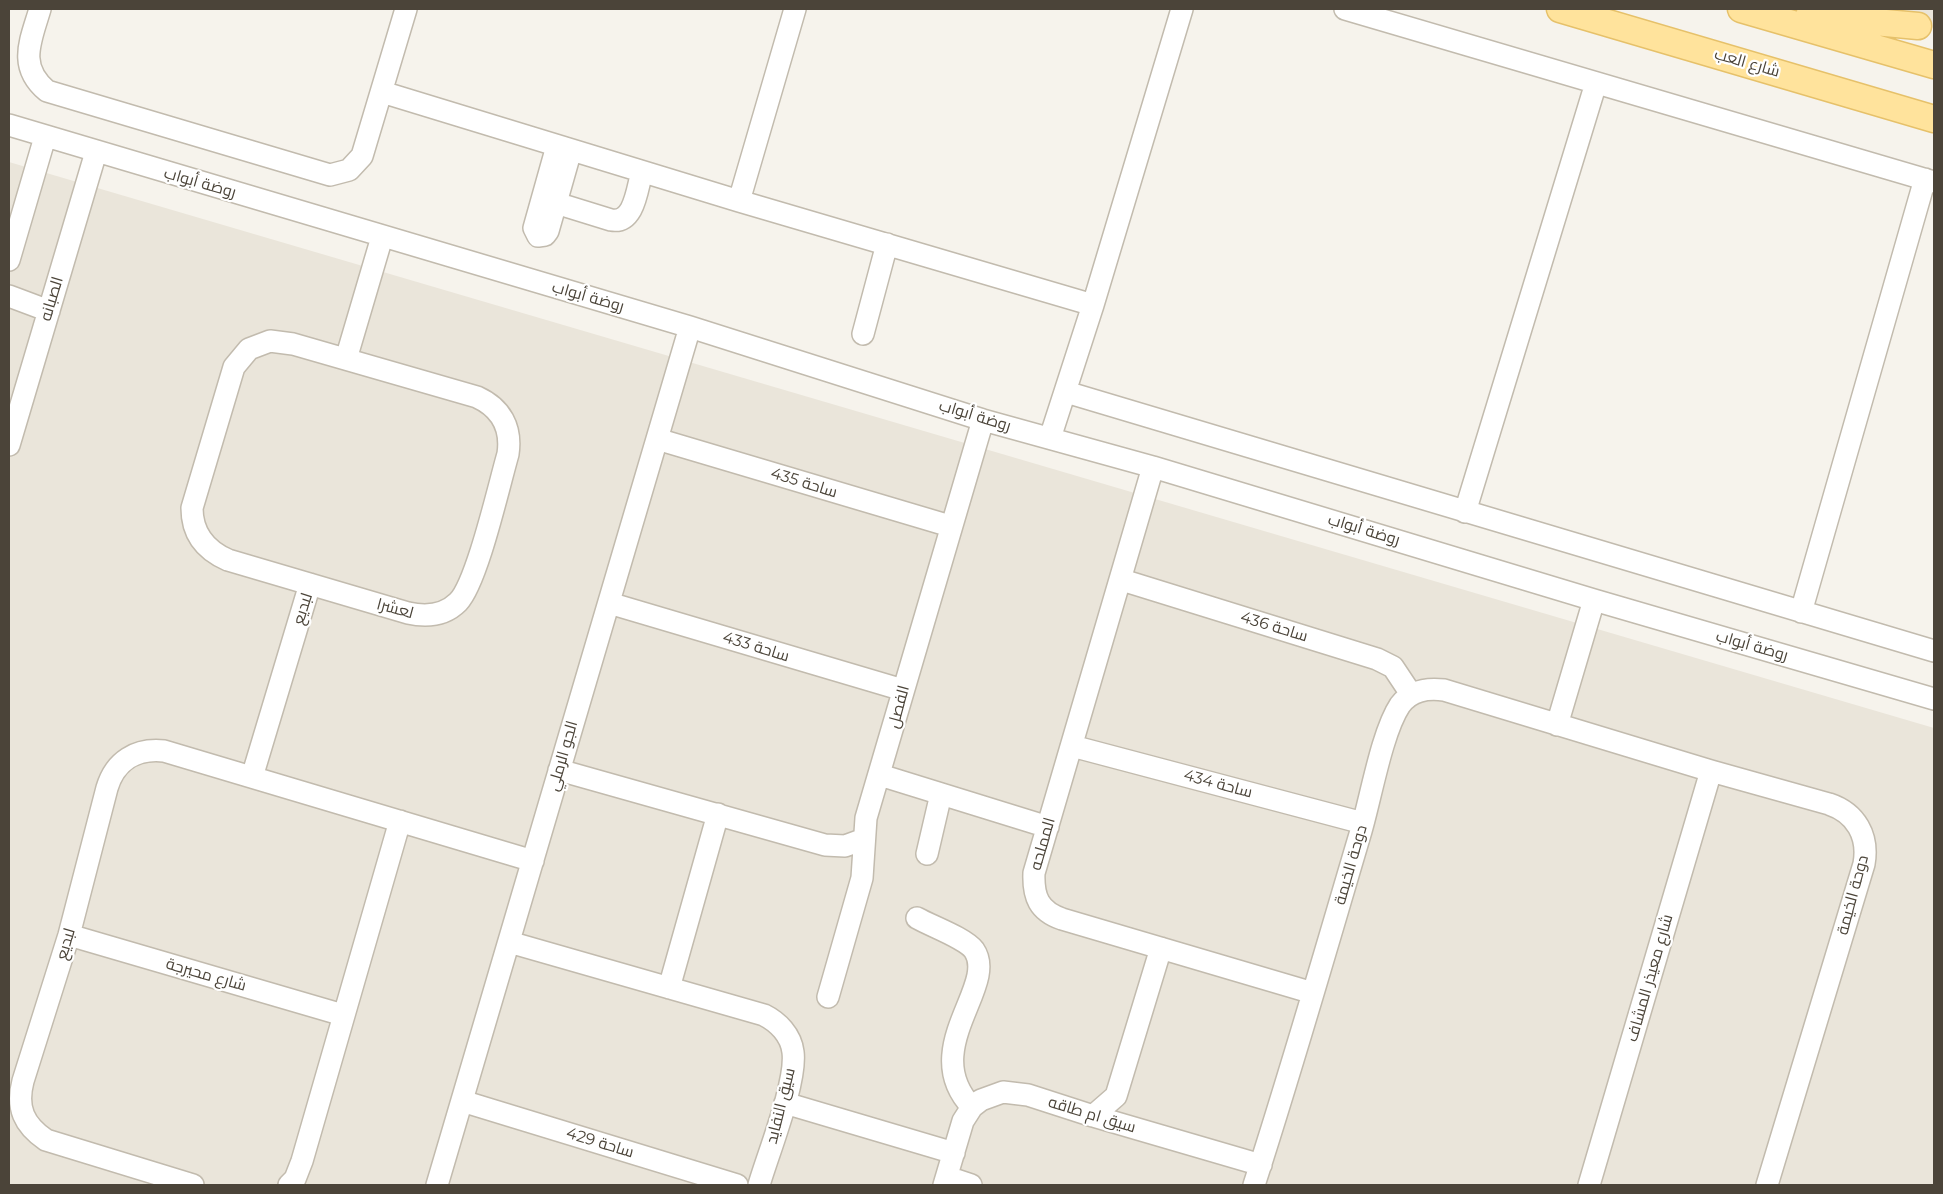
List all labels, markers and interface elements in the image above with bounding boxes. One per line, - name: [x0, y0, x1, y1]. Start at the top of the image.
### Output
- street label: شارع العب: [1712, 45, 1782, 81]
- street label: روضة أبواب: [162, 164, 238, 202]
- street label: الصبانه: [36, 275, 68, 323]
- street label: روضة أبواب: [550, 278, 626, 316]
- street label: روضة أبواب: [937, 396, 1013, 436]
- street label: ساحة 435: [768, 464, 840, 502]
- street label: روضة أبواب: [1326, 510, 1402, 550]
- street label: لبديع: [289, 591, 317, 627]
- street label: لعشرا: [375, 595, 415, 623]
- street label: ساحة 436: [1238, 608, 1310, 646]
- street label: روضة أبواب: [1714, 627, 1790, 665]
- street label: ساحة 433: [720, 628, 792, 666]
- street label: الفصل: [884, 683, 914, 731]
- street label: الجو الرملي: [544, 719, 582, 793]
- street label: ساحة 434: [1182, 766, 1254, 802]
- street label: المملحه: [1026, 815, 1060, 873]
- street label: دوحة الخيمة: [1330, 823, 1372, 907]
- street label: دوحة الخيمة: [1833, 853, 1873, 937]
- street label: شارع معيذر المشاف: [1623, 912, 1677, 1044]
- street label: لبديع: [52, 926, 80, 962]
- street label: شارع محيرجة: [164, 954, 248, 996]
- street label: سيق النفايد: [762, 1066, 800, 1146]
- street label: سيق ام طاقه: [1046, 1093, 1138, 1137]
- street label: ساحة 429: [564, 1124, 636, 1162]

